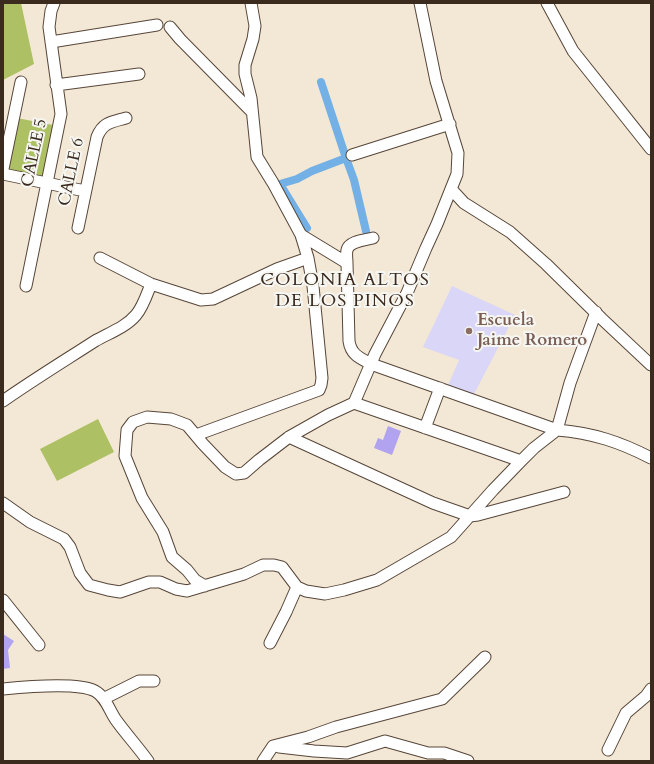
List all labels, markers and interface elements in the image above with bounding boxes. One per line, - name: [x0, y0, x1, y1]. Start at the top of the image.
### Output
- street label: CALLE 5: [18, 117, 52, 189]
- street label: CALLE 6: [55, 136, 89, 208]
- district label: COLONIA ALTOS DE LOS PINOS: [260, 270, 430, 312]
- place label: Escuela Jaime Romero: [477, 311, 587, 351]
- marker: Escuela Jaime Romero: [464, 326, 474, 336]

